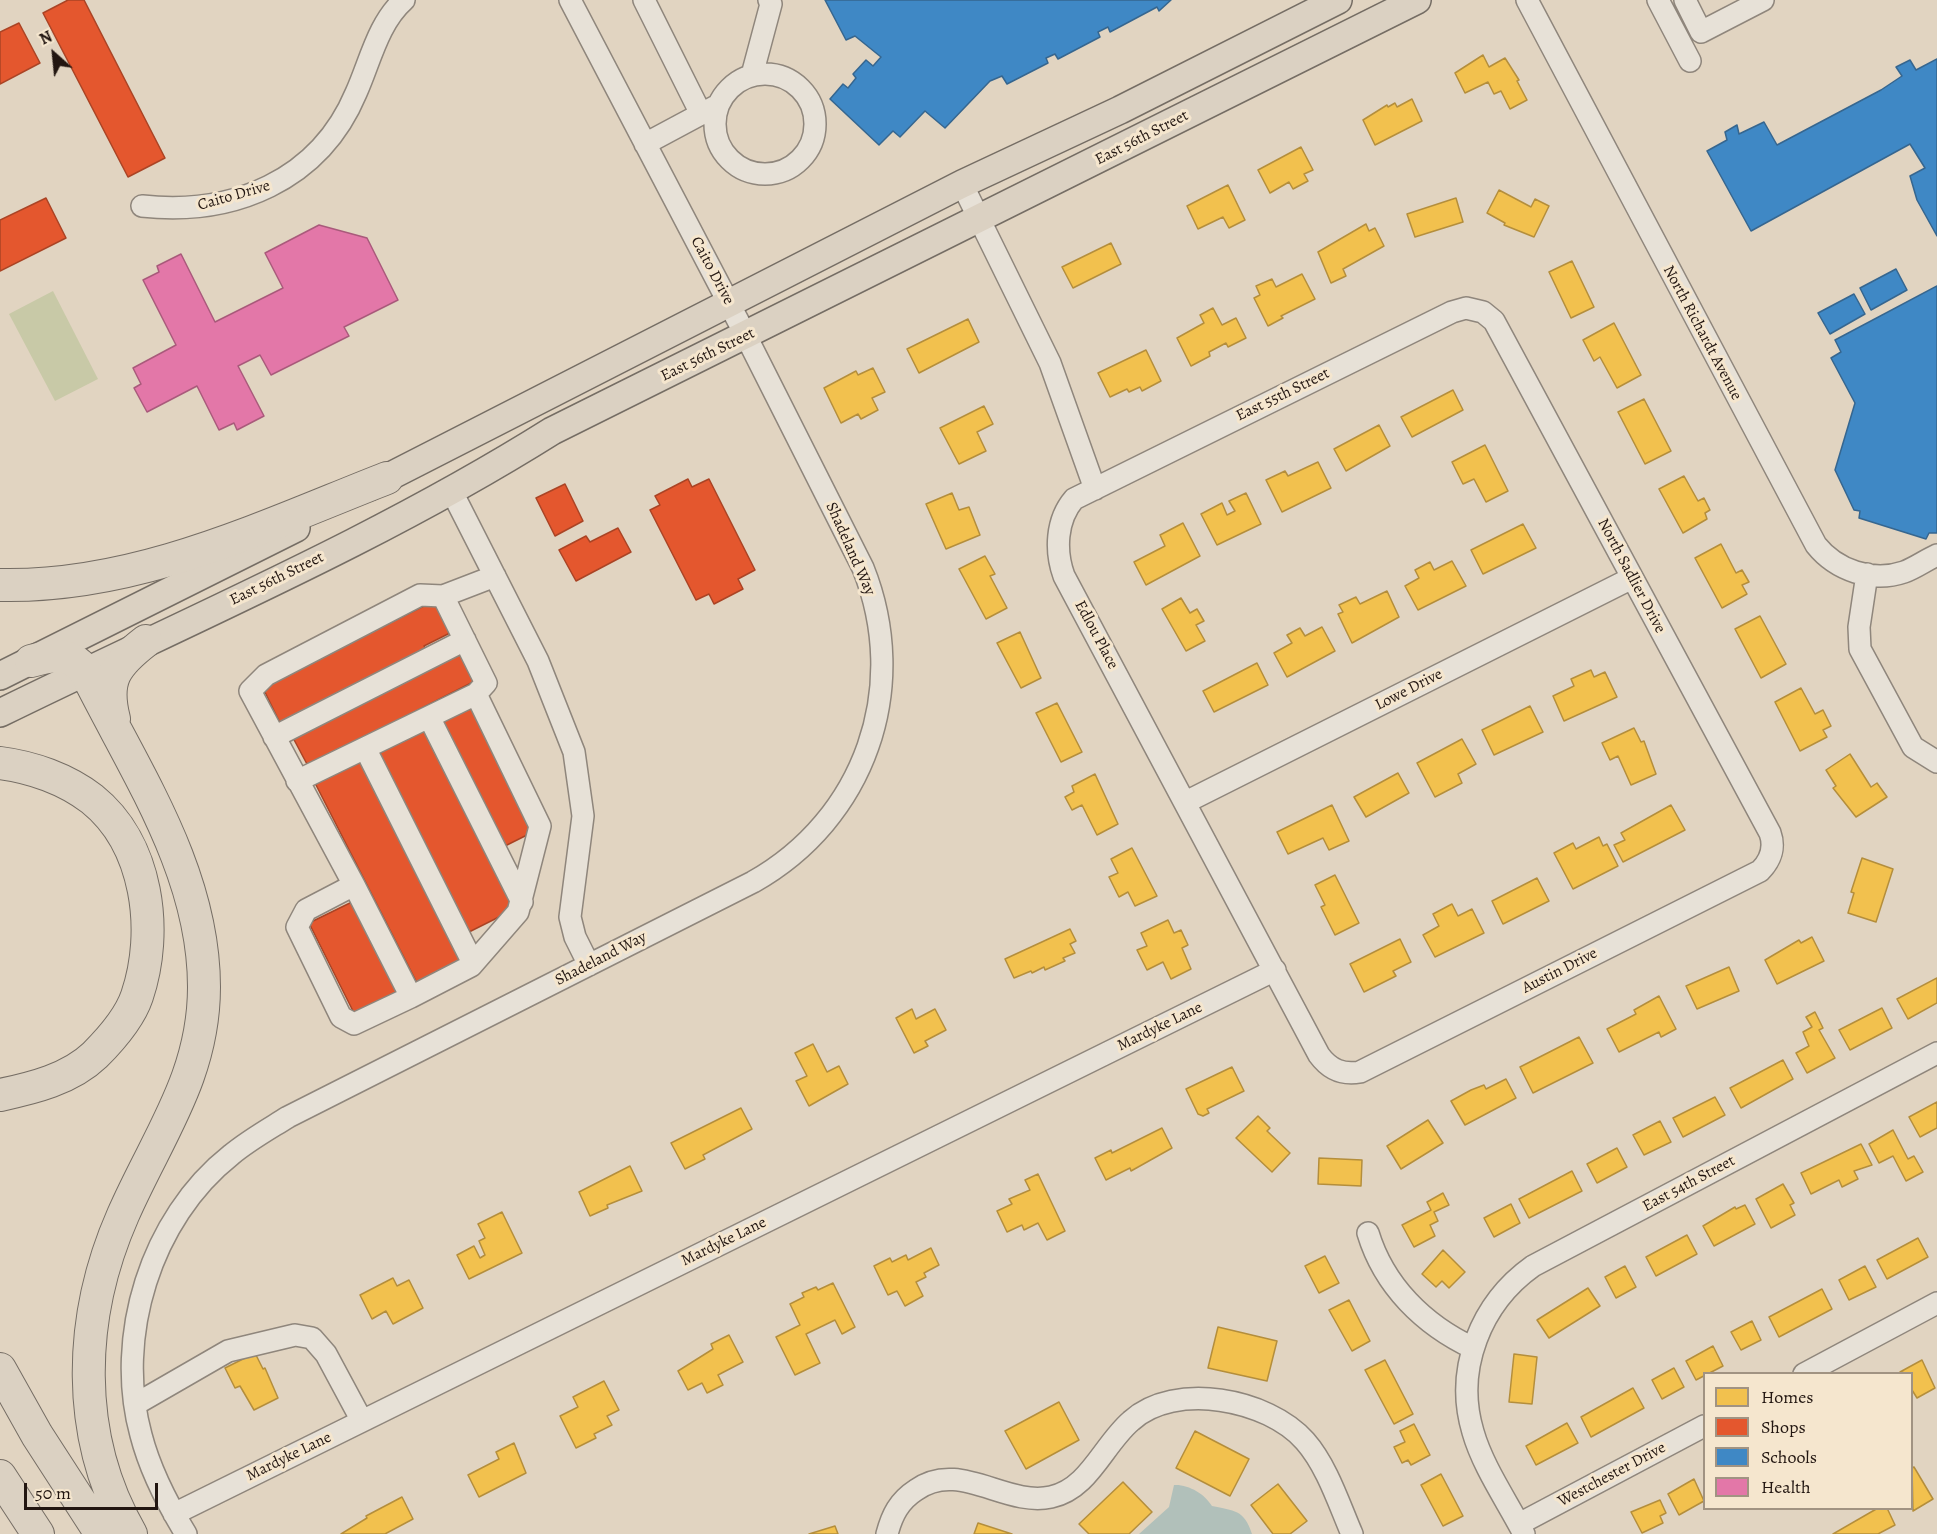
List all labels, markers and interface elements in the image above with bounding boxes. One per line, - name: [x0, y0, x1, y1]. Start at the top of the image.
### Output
- north arrow: [24, 24, 84, 84]
- text: N: [36, 26, 56, 50]
- street label: East 56th Street: [1092, 106, 1192, 170]
- street label: Caito Drive: [196, 177, 272, 215]
- street label: Caito Drive: [686, 234, 738, 308]
- street label: North Richardt Avenue: [1658, 262, 1746, 404]
- street label: East 56th Street: [658, 324, 758, 386]
- street label: East 55th Street: [1233, 364, 1333, 426]
- street label: Shadeland Way: [821, 499, 879, 599]
- street label: North Sadlier Drive: [1593, 515, 1669, 637]
- street label: East 56th Street: [227, 548, 327, 610]
- street label: Edlou Place: [1070, 597, 1122, 673]
- street label: Lowe Drive: [1372, 665, 1446, 715]
- street label: Shadeland Way: [552, 928, 650, 990]
- street label: Austin Drive: [1519, 944, 1601, 998]
- street label: Mardyke Lane: [1114, 998, 1206, 1056]
- street label: East 54th Street: [1639, 1152, 1739, 1216]
- street label: Mardyke Lane: [678, 1213, 770, 1271]
- legend: [1703, 1372, 1913, 1510]
- text: Homes: [1761, 1385, 1813, 1409]
- text: Shops: [1761, 1415, 1806, 1439]
- street label: Mardyke Lane: [243, 1428, 335, 1486]
- street label: Westchester Drive: [1555, 1439, 1669, 1511]
- text: Schools: [1761, 1445, 1817, 1469]
- scale bar: [27, 1471, 160, 1509]
- text: Health: [1761, 1475, 1811, 1499]
- text: 50 m: [35, 1481, 71, 1505]

